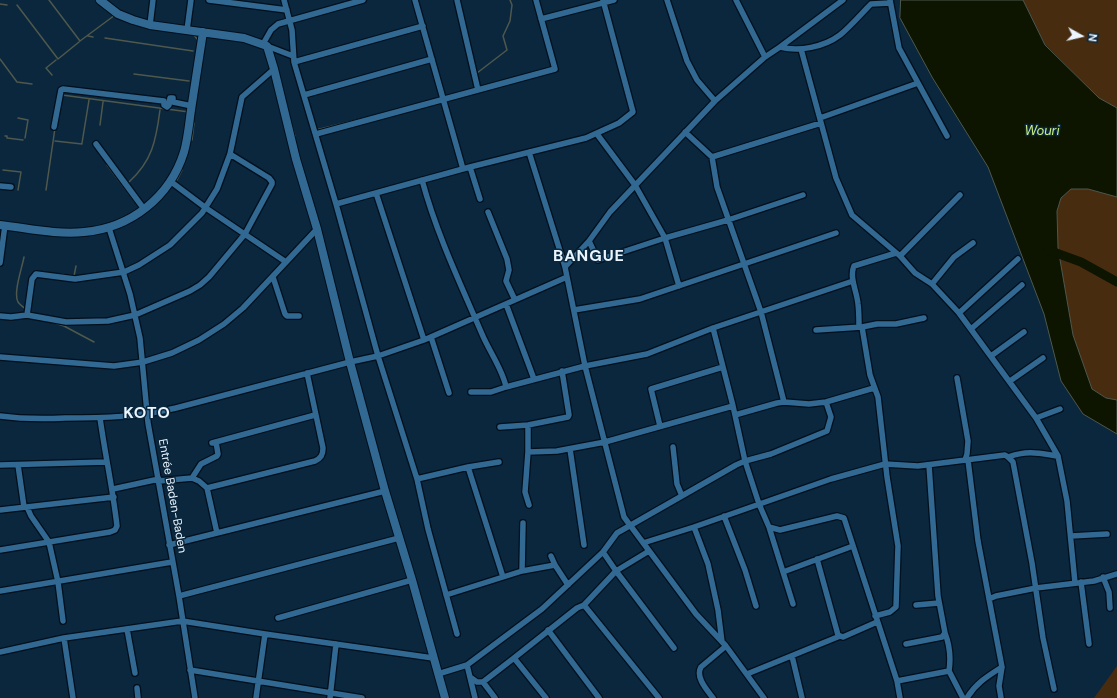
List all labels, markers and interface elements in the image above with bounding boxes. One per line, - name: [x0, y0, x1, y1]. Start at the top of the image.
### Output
- north arrow: [1061, 16, 1101, 56]
- text: N: [1085, 33, 1100, 43]
- water label: Wouri: [1024, 124, 1060, 140]
- district label: BANGUE: [553, 247, 625, 267]
- district label: KOTO: [123, 404, 171, 424]
- street label: Entrée Baden-Baden: [155, 438, 189, 554]

